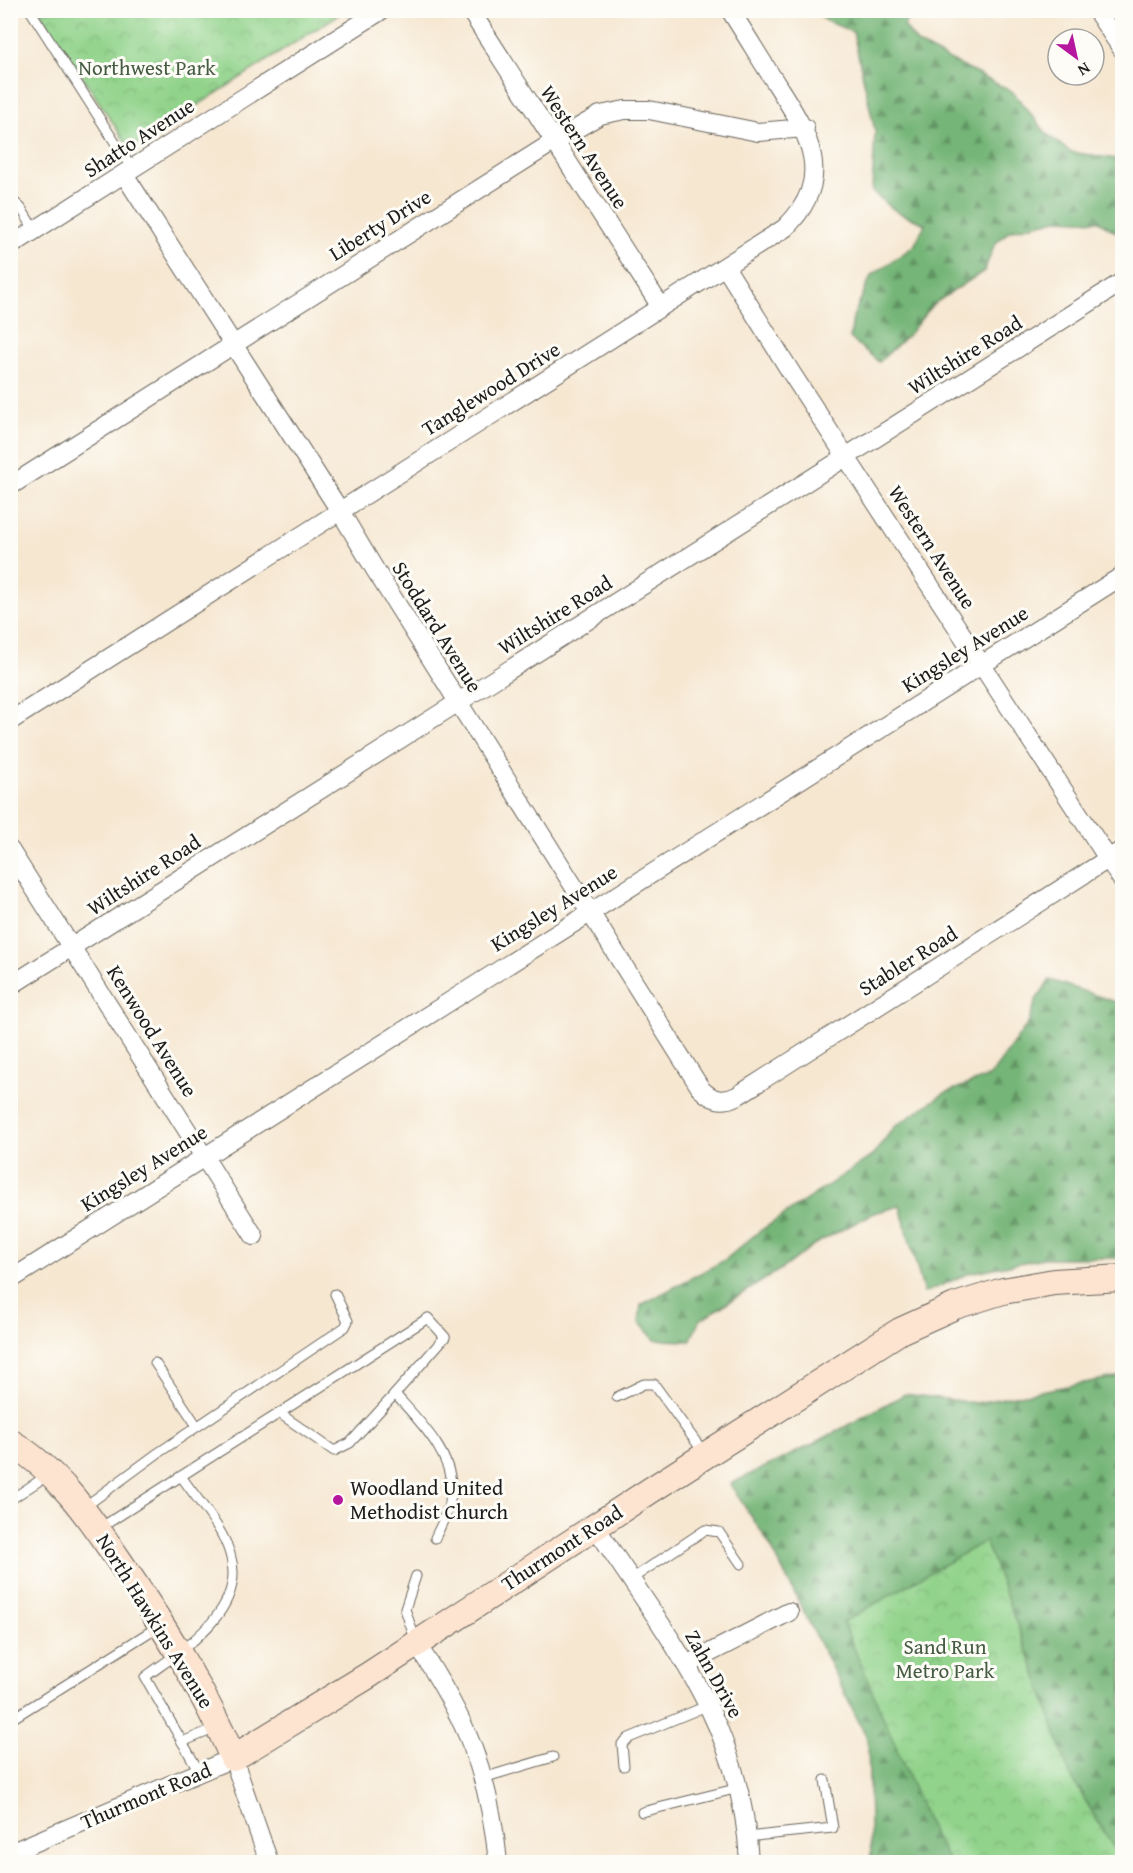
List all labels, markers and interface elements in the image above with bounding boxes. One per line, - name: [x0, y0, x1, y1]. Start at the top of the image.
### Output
- north arrow: [1046, 27, 1106, 87]
- park label: Northwest Park: [78, 52, 216, 83]
- text: N: [1073, 57, 1095, 83]
- street label: Western Avenue: [533, 79, 636, 215]
- street label: Shatto Avenue: [77, 90, 200, 185]
- street label: Liberty Drive: [323, 181, 437, 268]
- street label: Wiltshire Road: [901, 307, 1029, 402]
- street label: Tanglewood Drive: [416, 334, 566, 444]
- street label: Western Avenue: [881, 479, 984, 615]
- street label: Stoddard Avenue: [385, 555, 490, 698]
- street label: Wiltshire Road: [491, 567, 619, 662]
- street label: Kingsley Avenue: [895, 597, 1034, 700]
- street label: Wiltshire Road: [81, 826, 207, 923]
- street label: Kingsley Avenue: [484, 856, 623, 959]
- street label: Stabler Road: [852, 917, 964, 1003]
- street label: Kenwood Avenue: [99, 959, 206, 1103]
- street label: Kingsley Avenue: [74, 1116, 213, 1219]
- place label: Woodland United Methodist Church: [350, 1472, 508, 1527]
- marker: Woodland United Methodist Church: [331, 1493, 345, 1507]
- street label: Thurmont Road: [495, 1496, 629, 1598]
- street label: North Hawkins Avenue: [89, 1527, 222, 1714]
- street label: Zahn Drive: [678, 1624, 751, 1724]
- park label: Sand Run Metro Park: [896, 1631, 995, 1686]
- street label: Thurmont Road: [76, 1754, 217, 1837]

